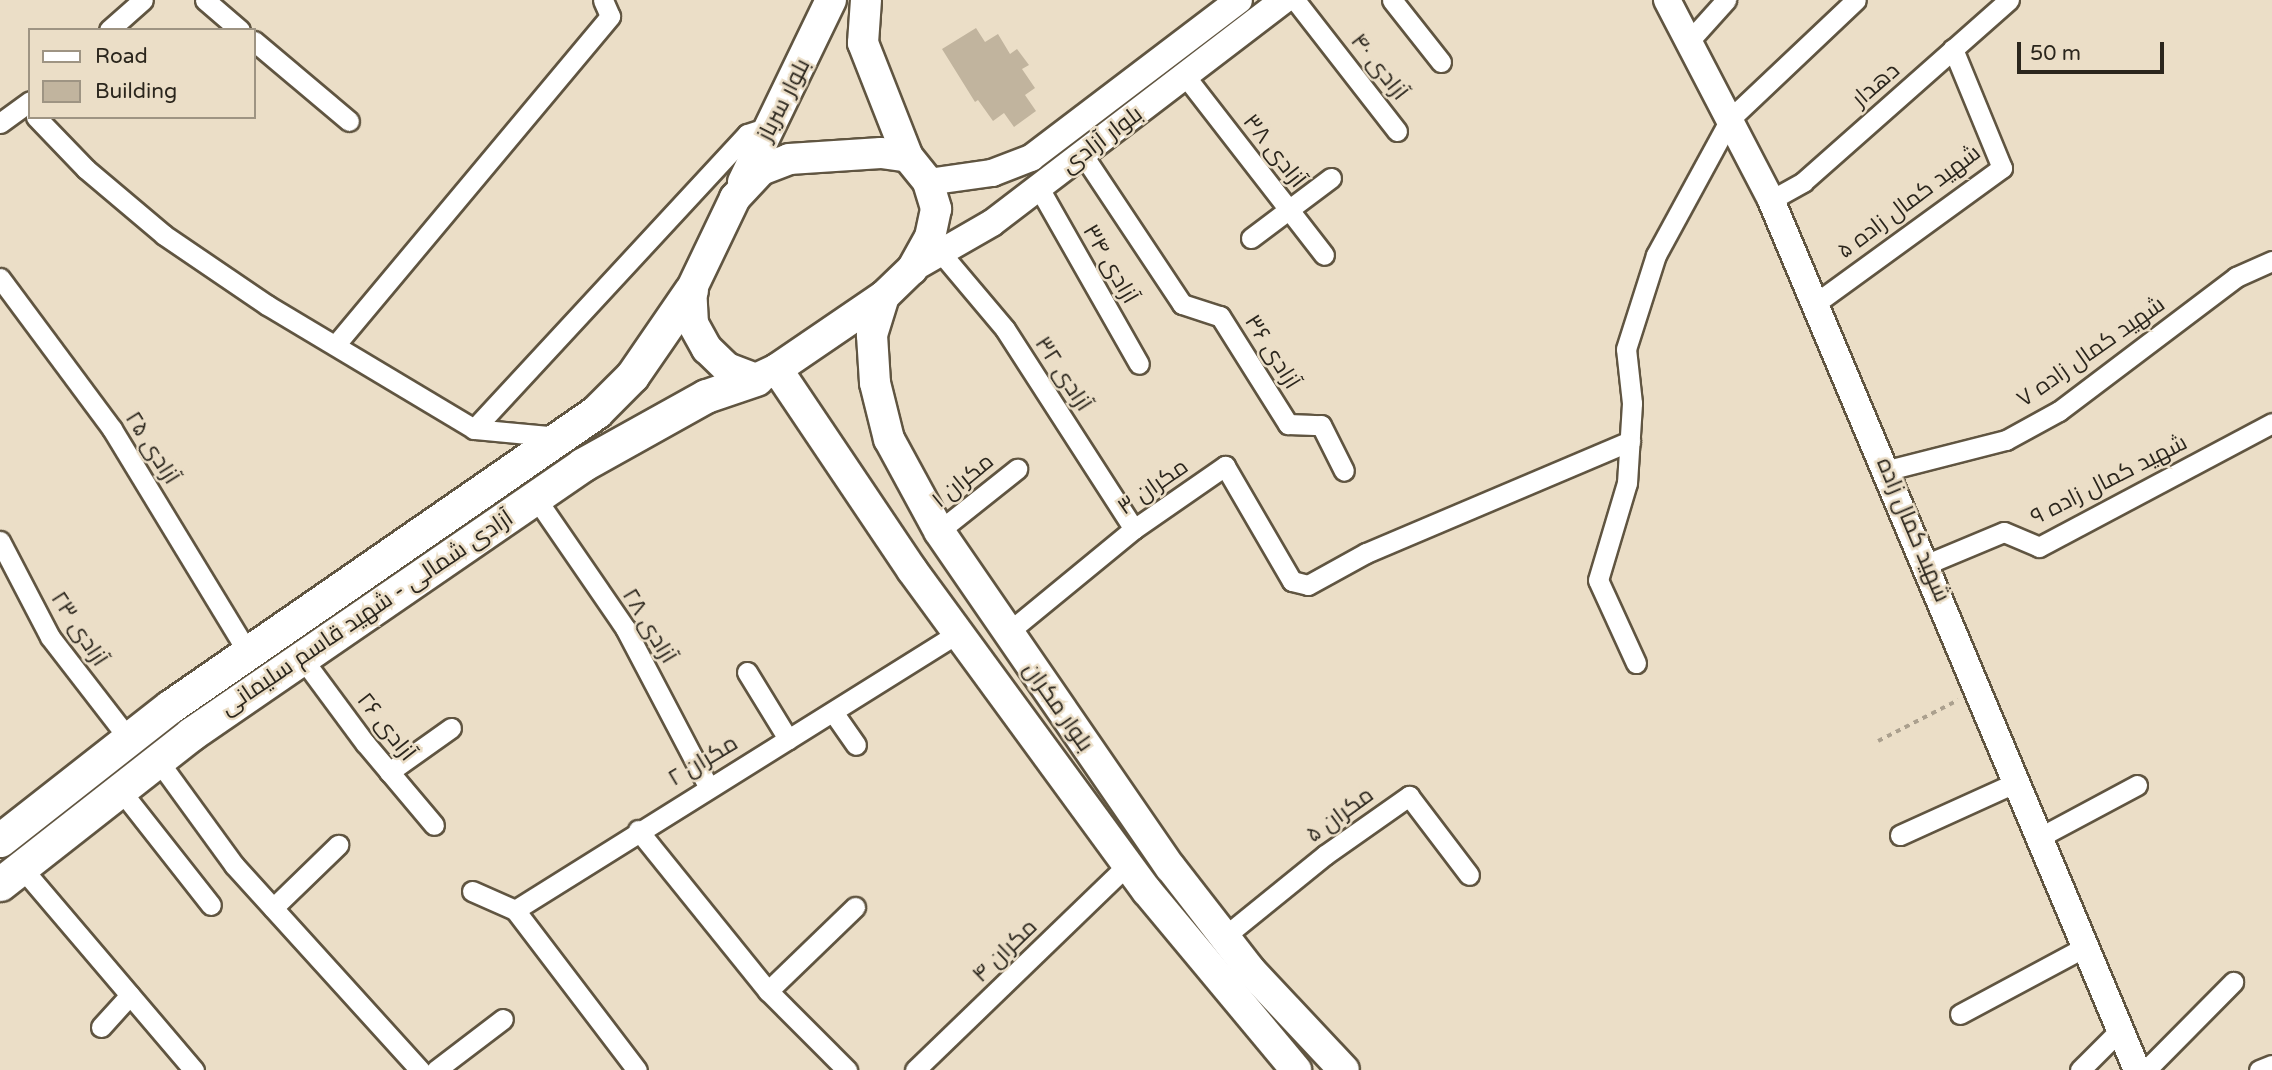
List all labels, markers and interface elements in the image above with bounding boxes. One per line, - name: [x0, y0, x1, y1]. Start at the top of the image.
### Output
- legend: [28, 28, 256, 119]
- street label: آزادی ۴۰: [1344, 28, 1414, 106]
- scale bar: [2020, 28, 2167, 72]
- text: 50 m: [2030, 41, 2081, 66]
- text: Road: [95, 44, 148, 69]
- street label: بلوار سرباز: [751, 54, 817, 146]
- street label: دهدار: [1847, 57, 1905, 113]
- text: Building: [95, 79, 177, 104]
- street label: بلوار آزادی: [1056, 100, 1148, 180]
- street label: آزادی ۳۸: [1237, 109, 1311, 193]
- street label: شهید کمال زاده ۵: [1832, 139, 1986, 265]
- street label: آزادی ۳۴: [1076, 219, 1144, 309]
- street label: شهید کمال زاده ۷: [2012, 291, 2170, 413]
- street label: آزادی ۳۶: [1238, 310, 1306, 394]
- street label: آزادی ۳۲: [1029, 331, 1097, 417]
- street label: آزادی ۲۵: [119, 406, 185, 490]
- street label: شهید کمال زاده ۹: [2026, 429, 2192, 531]
- street label: مکران ۱: [927, 448, 999, 514]
- street label: مکران ۳: [1112, 453, 1194, 521]
- street label: شهید کمال زاده: [1870, 454, 1956, 606]
- street label: آزادی شمالی - شهید قاسم سلیمانی: [215, 504, 519, 722]
- street label: آزادی ۲۸: [616, 583, 682, 669]
- street label: آزادی ۲۳: [45, 586, 113, 672]
- street label: بلوار مکران: [1017, 657, 1099, 757]
- street label: آزادی ۲۶: [351, 687, 421, 767]
- street label: مکران ۲: [663, 729, 743, 793]
- street label: مکران ۵: [1301, 781, 1379, 849]
- street label: مکران ۴: [967, 913, 1043, 989]

